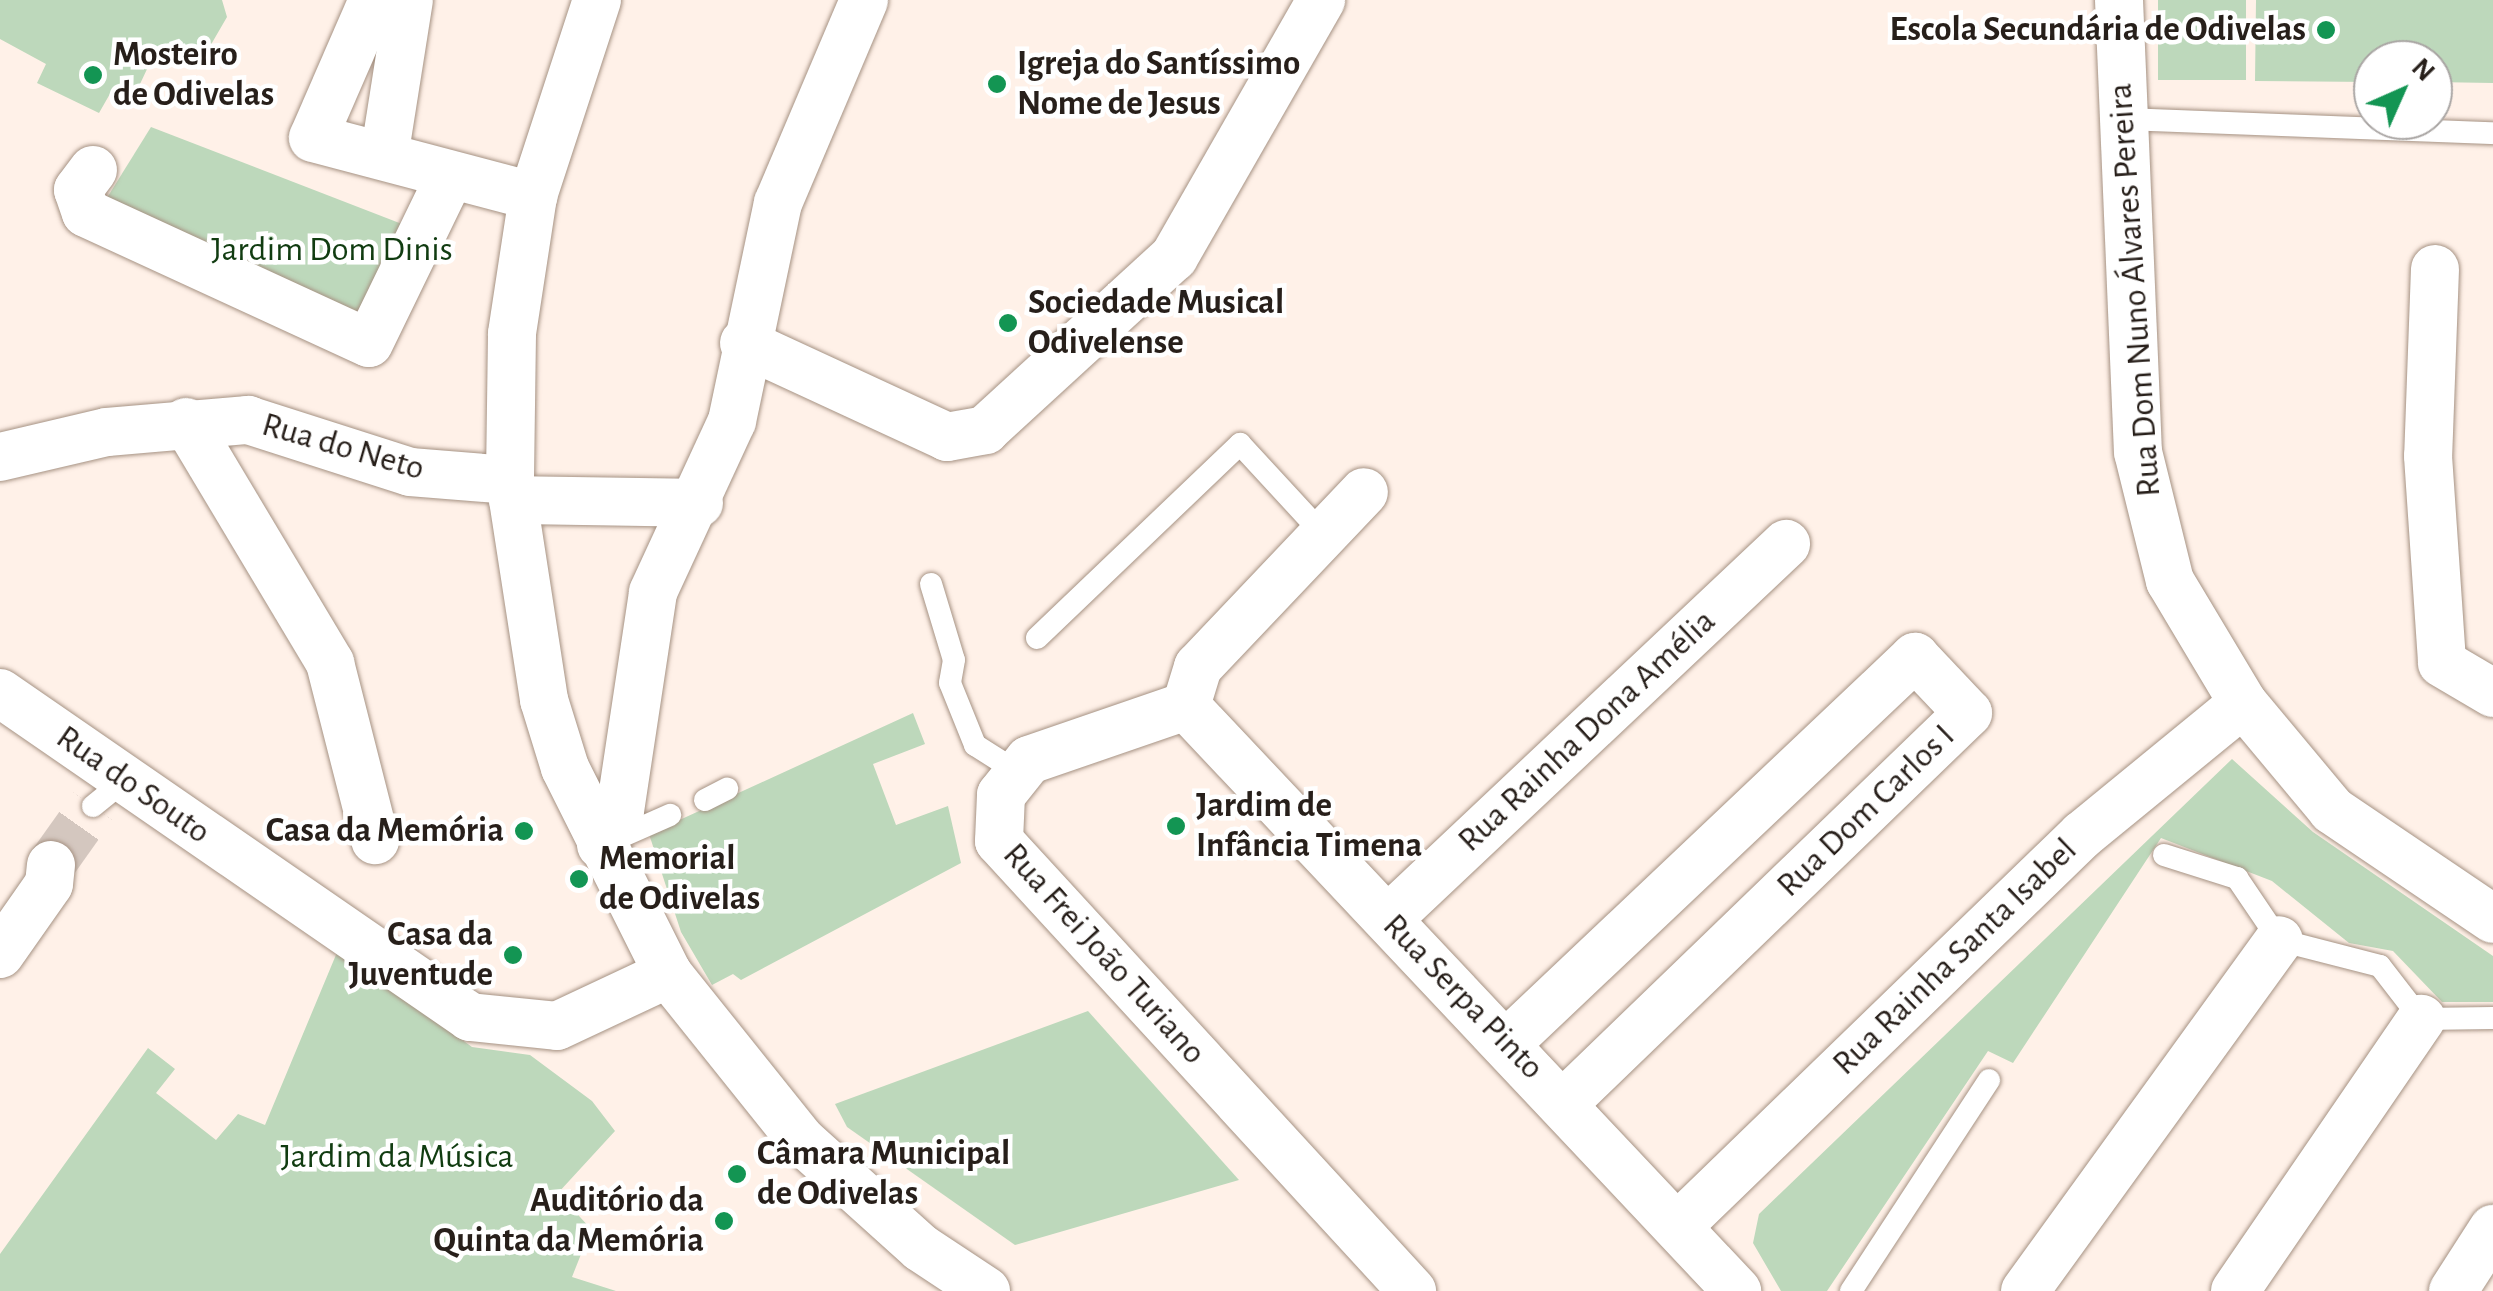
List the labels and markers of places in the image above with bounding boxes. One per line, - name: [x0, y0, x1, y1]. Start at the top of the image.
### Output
- place label: Escola Secundária de Odivelas: [1890, 9, 2306, 51]
- marker: Escola Secundária de Odivelas: [2315, 19, 2337, 41]
- place label: Mosteiro de Odivelas: [113, 34, 274, 116]
- place label: Igreja do Santíssimo Nome de Jesus: [1017, 43, 1300, 125]
- marker: Mosteiro de Odivelas: [82, 64, 104, 86]
- marker: Igreja do Santíssimo Nome de Jesus: [986, 73, 1008, 95]
- place label: Sociedade Musical Odivelense: [1028, 282, 1284, 364]
- marker: Sociedade Musical Odivelense: [997, 312, 1019, 334]
- place label: Jardim de Infância Timena: [1196, 785, 1422, 867]
- place label: Casa da Memória: [266, 810, 504, 852]
- marker: Jardim de Infância Timena: [1165, 815, 1187, 837]
- marker: Casa da Memória: [513, 820, 535, 842]
- place label: Memorial de Odivelas: [599, 838, 760, 920]
- marker: Memorial de Odivelas: [568, 868, 590, 890]
- place label: Casa da Juventude: [348, 914, 493, 996]
- marker: Casa da Juventude: [502, 944, 524, 966]
- place label: Câmara Municipal de Odivelas: [757, 1133, 1010, 1215]
- marker: Câmara Municipal de Odivelas: [726, 1163, 748, 1185]
- place label: Auditório da Quinta da Memória: [434, 1180, 704, 1262]
- marker: Auditório da Quinta da Memória: [713, 1210, 735, 1232]

